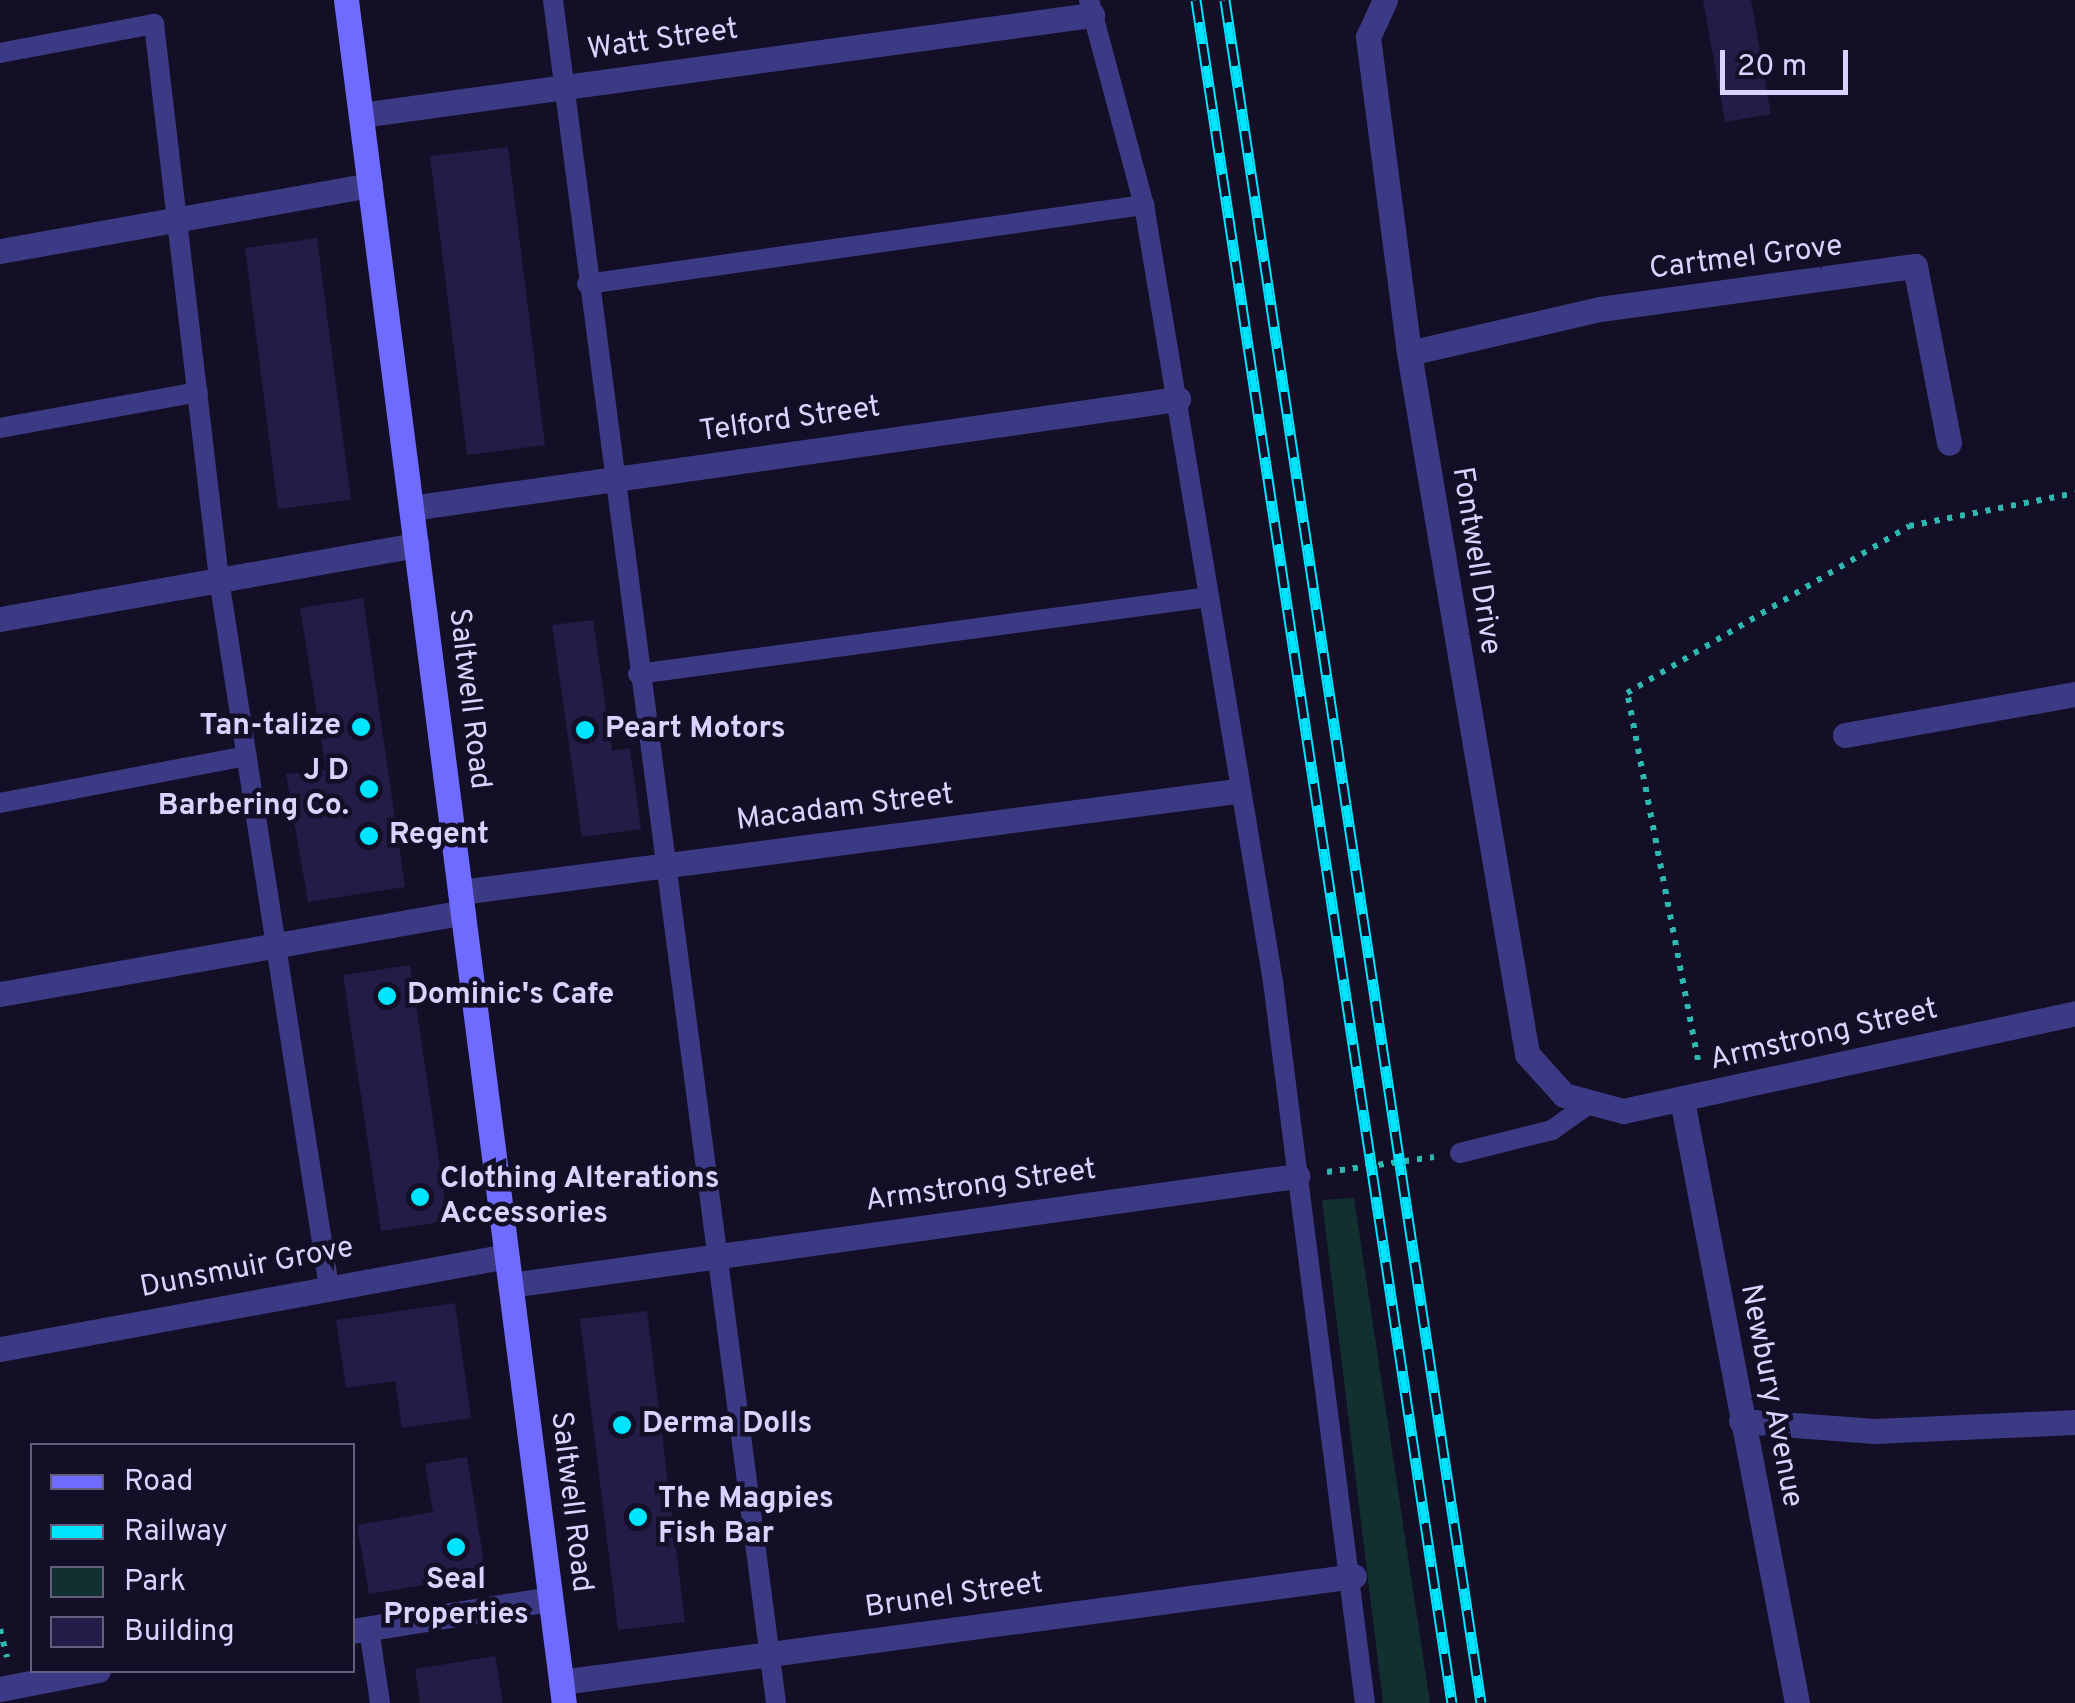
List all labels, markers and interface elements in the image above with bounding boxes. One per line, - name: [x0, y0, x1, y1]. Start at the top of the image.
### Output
- street label: Watt Street: [585, 13, 741, 69]
- scale bar: [1725, 30, 1852, 92]
- text: 20 m: [1737, 49, 1807, 86]
- street label: Cartmel Grove: [1647, 229, 1845, 289]
- street label: Telford Street: [697, 391, 883, 451]
- street label: Fontwell Drive: [1442, 465, 1508, 657]
- street label: Saltwell Road: [439, 607, 497, 791]
- place label: Tan-talize: [199, 709, 341, 745]
- place label: Peart Motors: [605, 712, 785, 748]
- marker: Tan-talize: [350, 716, 372, 738]
- marker: Peart Motors: [574, 719, 596, 741]
- place label: J D Barbering Co.: [158, 754, 349, 824]
- marker: J D Barbering Co.: [358, 778, 380, 800]
- street label: Macadam Street: [734, 778, 956, 840]
- place label: Regent: [389, 818, 489, 854]
- marker: Regent: [358, 825, 380, 847]
- place label: Dominic's Cafe: [407, 978, 614, 1014]
- marker: Dominic's Cafe: [376, 985, 398, 1007]
- street label: Armstrong Street: [1707, 992, 1941, 1080]
- street label: Armstrong Street: [863, 1153, 1099, 1221]
- place label: Clothing Alterations Accessories: [440, 1162, 721, 1232]
- marker: Clothing Alterations Accessories: [409, 1186, 431, 1208]
- street label: Dunsmuir Grove: [137, 1231, 357, 1307]
- street label: Newbury Avenue: [1731, 1281, 1809, 1511]
- place label: Derma Dolls: [642, 1407, 812, 1443]
- street label: Saltwell Road: [541, 1410, 599, 1594]
- marker: Derma Dolls: [611, 1414, 633, 1436]
- legend: [30, 1443, 355, 1673]
- text: Road: [124, 1464, 193, 1501]
- place label: The Magpies Fish Bar: [658, 1482, 834, 1552]
- marker: The Magpies Fish Bar: [627, 1506, 649, 1528]
- text: Railway: [124, 1514, 228, 1551]
- marker: Seal Properties: [445, 1536, 467, 1558]
- place label: Seal Properties: [383, 1563, 529, 1634]
- text: Park: [124, 1564, 186, 1601]
- street label: Brunel Street: [863, 1567, 1045, 1627]
- text: Building: [124, 1614, 235, 1651]

